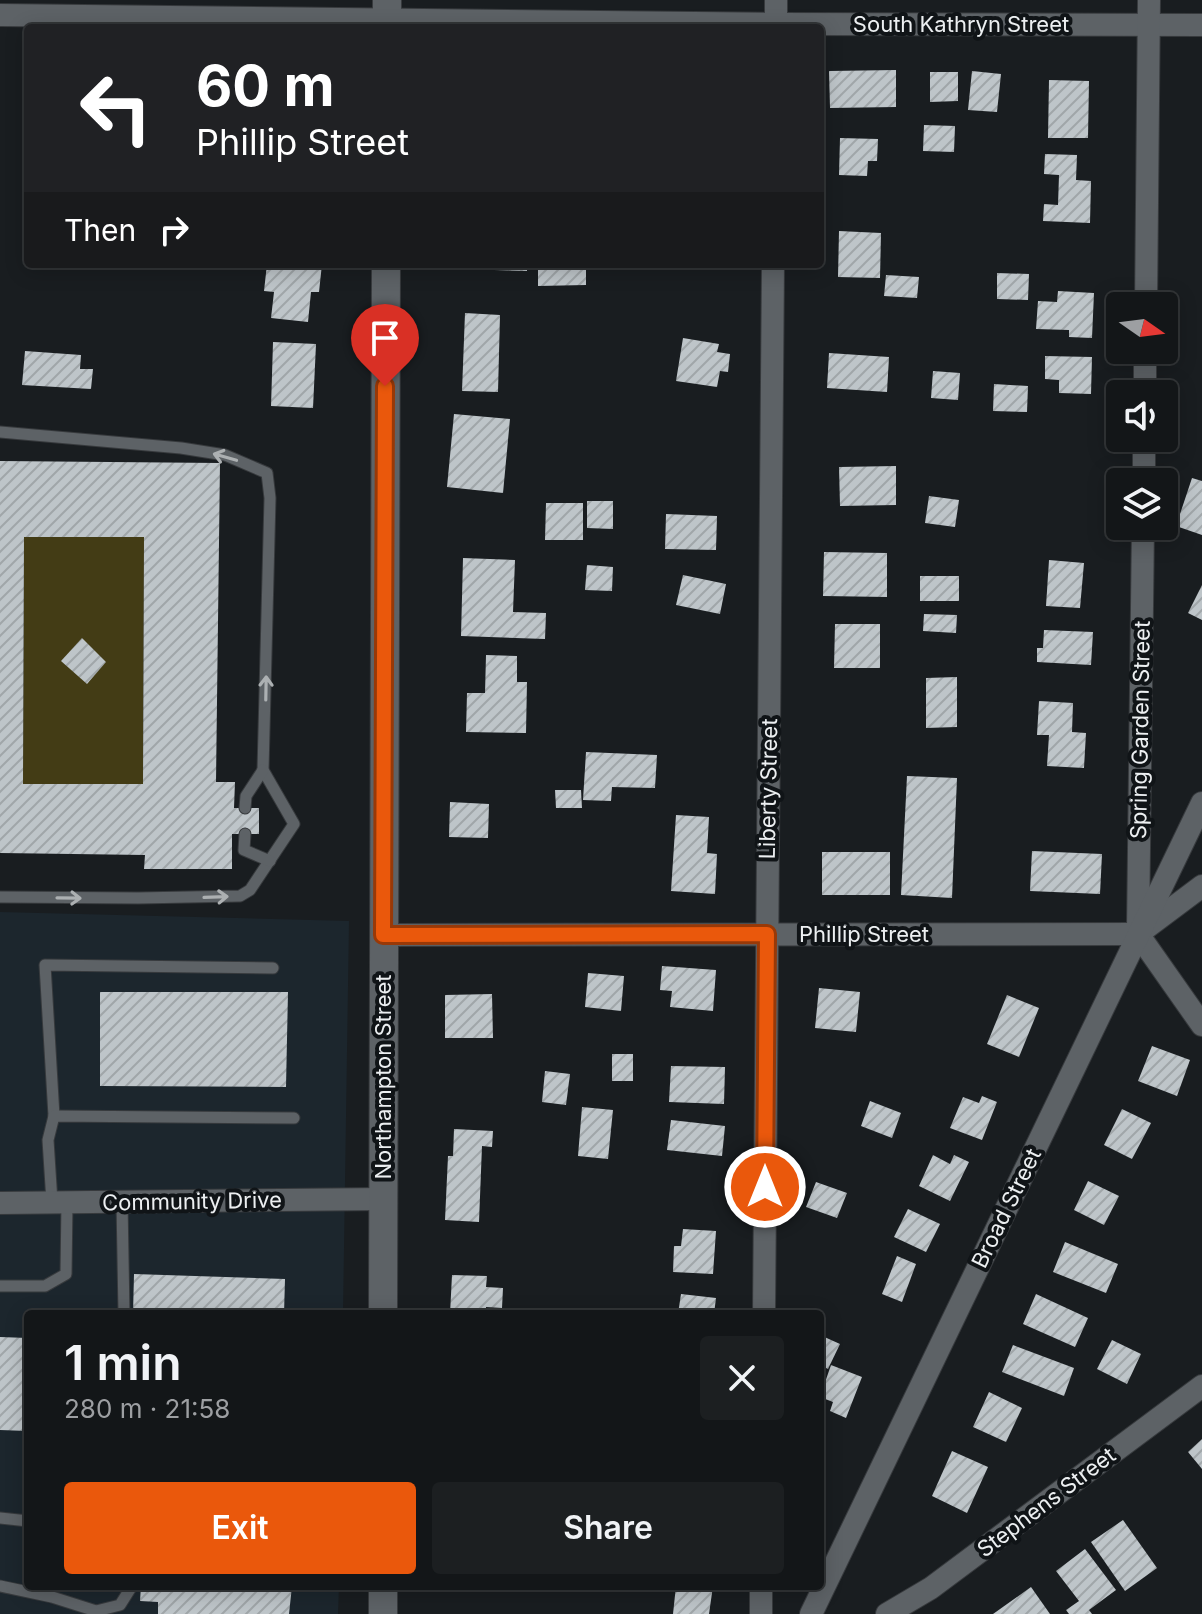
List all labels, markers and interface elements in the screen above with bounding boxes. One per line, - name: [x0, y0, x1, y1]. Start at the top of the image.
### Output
- street label: South Kathryn Street: [853, 11, 1069, 37]
- text: 60 m: [196, 52, 335, 120]
- icon: left: [64, 56, 168, 160]
- text: Phillip Street: [196, 120, 409, 164]
- icon: right: [152, 208, 196, 252]
- text: Then: [64, 212, 136, 248]
- north arrow: [1106, 292, 1178, 364]
- map controls: [1106, 292, 1178, 540]
- pin: [351, 304, 419, 386]
- icon: arrive: [363, 316, 407, 360]
- button: sound: [1106, 380, 1178, 452]
- one-way arrow: [213, 448, 238, 463]
- button: layers: [1106, 468, 1178, 540]
- street label: Spring Garden Street: [1125, 621, 1155, 839]
- one-way arrow: [258, 675, 274, 702]
- street label: Liberty Street: [754, 718, 782, 860]
- one-way arrow: [55, 890, 82, 906]
- one-way arrow: [202, 890, 229, 905]
- street label: Phillip Street: [799, 921, 929, 947]
- street label: Northampton Street: [370, 974, 396, 1180]
- street label: Broad Street: [966, 1144, 1046, 1272]
- position arrow: [723, 1145, 807, 1229]
- street label: Community Drive: [102, 1186, 282, 1216]
- text: 1 min: [64, 1333, 182, 1392]
- button: close: [700, 1336, 784, 1420]
- text: 280 m · 21:58: [64, 1393, 230, 1424]
- street label: Stephens Street: [972, 1442, 1120, 1562]
- button: Exit: [64, 1482, 416, 1574]
- button: Share: [432, 1482, 784, 1574]

